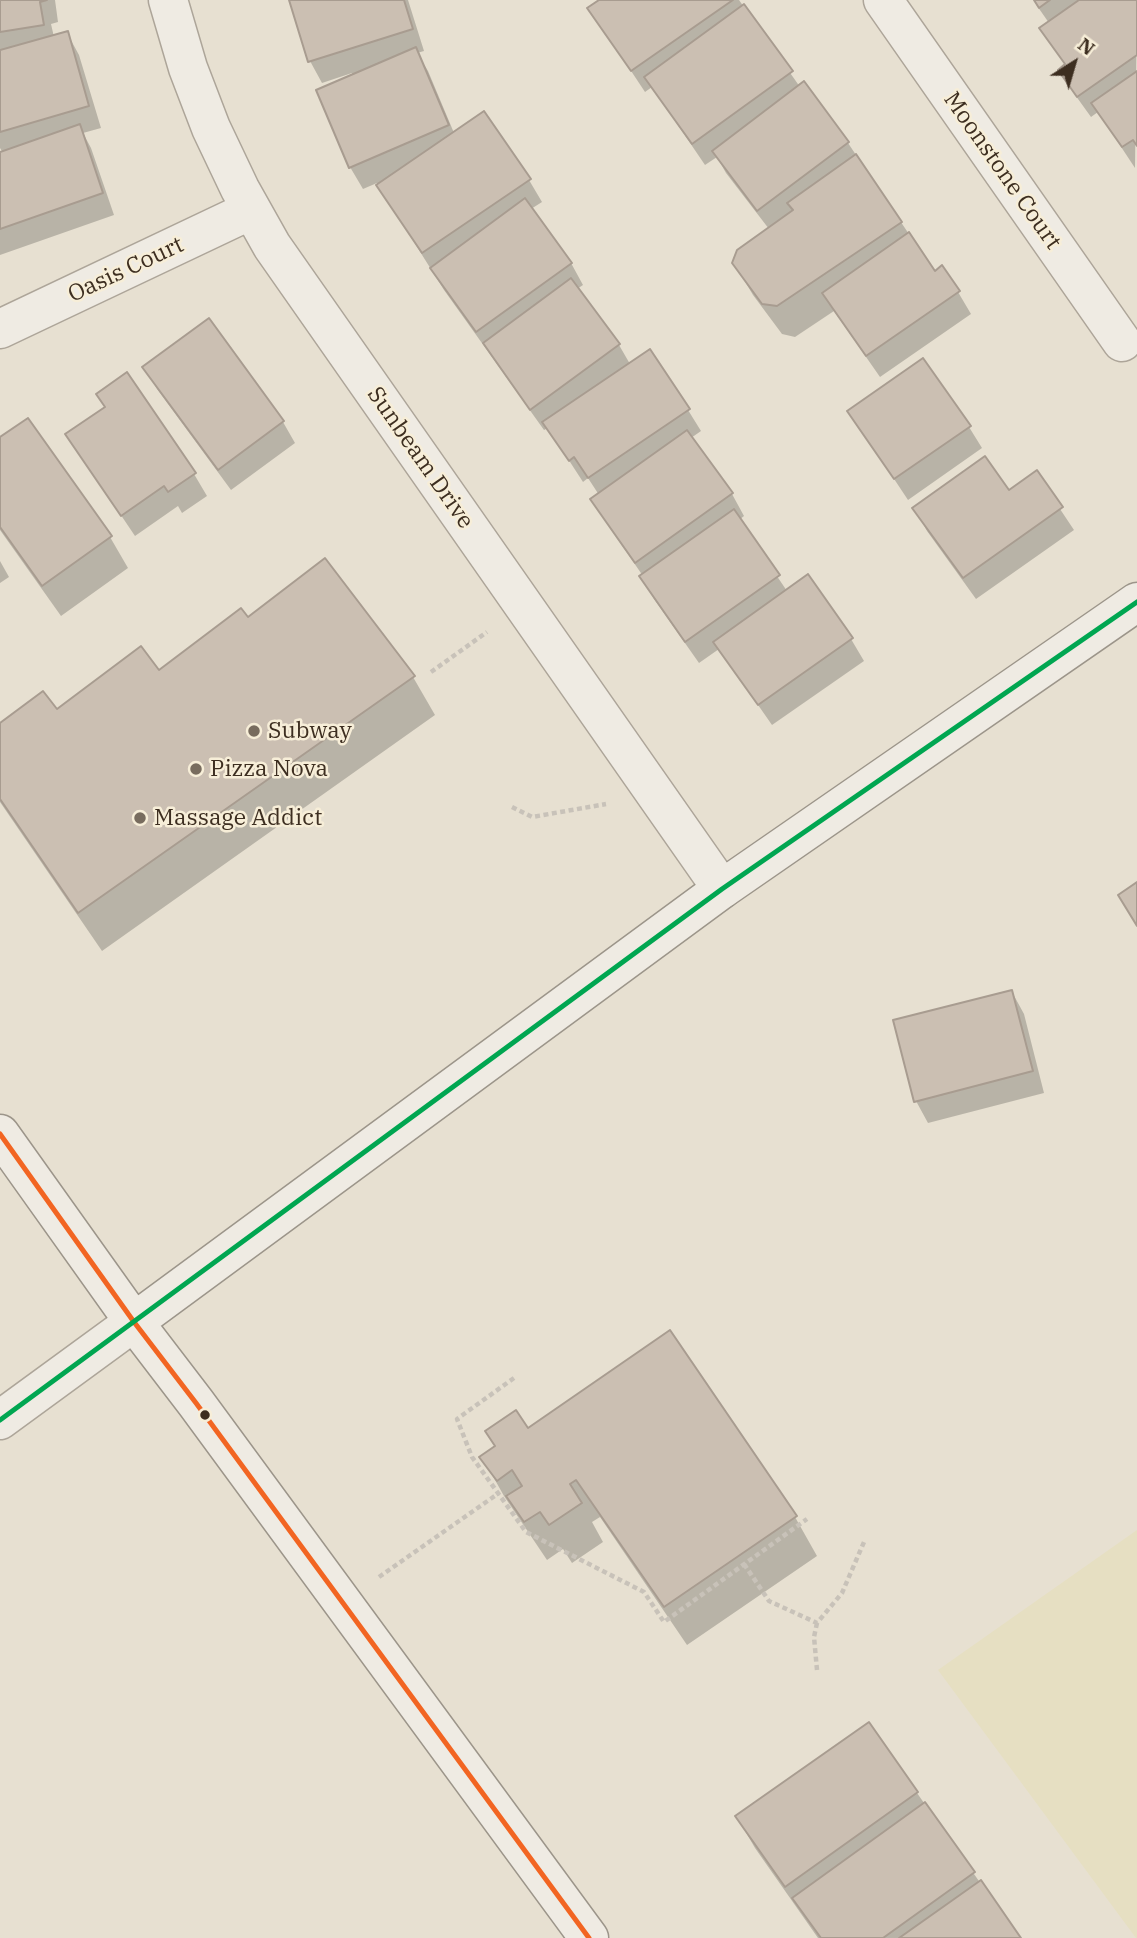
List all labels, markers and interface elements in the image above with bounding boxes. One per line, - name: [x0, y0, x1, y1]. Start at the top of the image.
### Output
- north arrow: [1039, 28, 1109, 98]
- text: N: [1073, 32, 1100, 60]
- street label: Moonstone Court: [937, 87, 1067, 255]
- street label: Oasis Court: [64, 231, 188, 309]
- street label: Sunbeam Drive: [361, 382, 479, 534]
- place label: Subway: [268, 717, 352, 745]
- marker: Subway: [246, 723, 262, 739]
- place label: Pizza Nova: [210, 755, 328, 783]
- marker: Pizza Nova: [188, 761, 204, 777]
- place label: Massage Addict: [154, 804, 322, 832]
- marker: Massage Addict: [132, 810, 148, 826]
- unlabelled marker: [198, 1408, 212, 1422]

